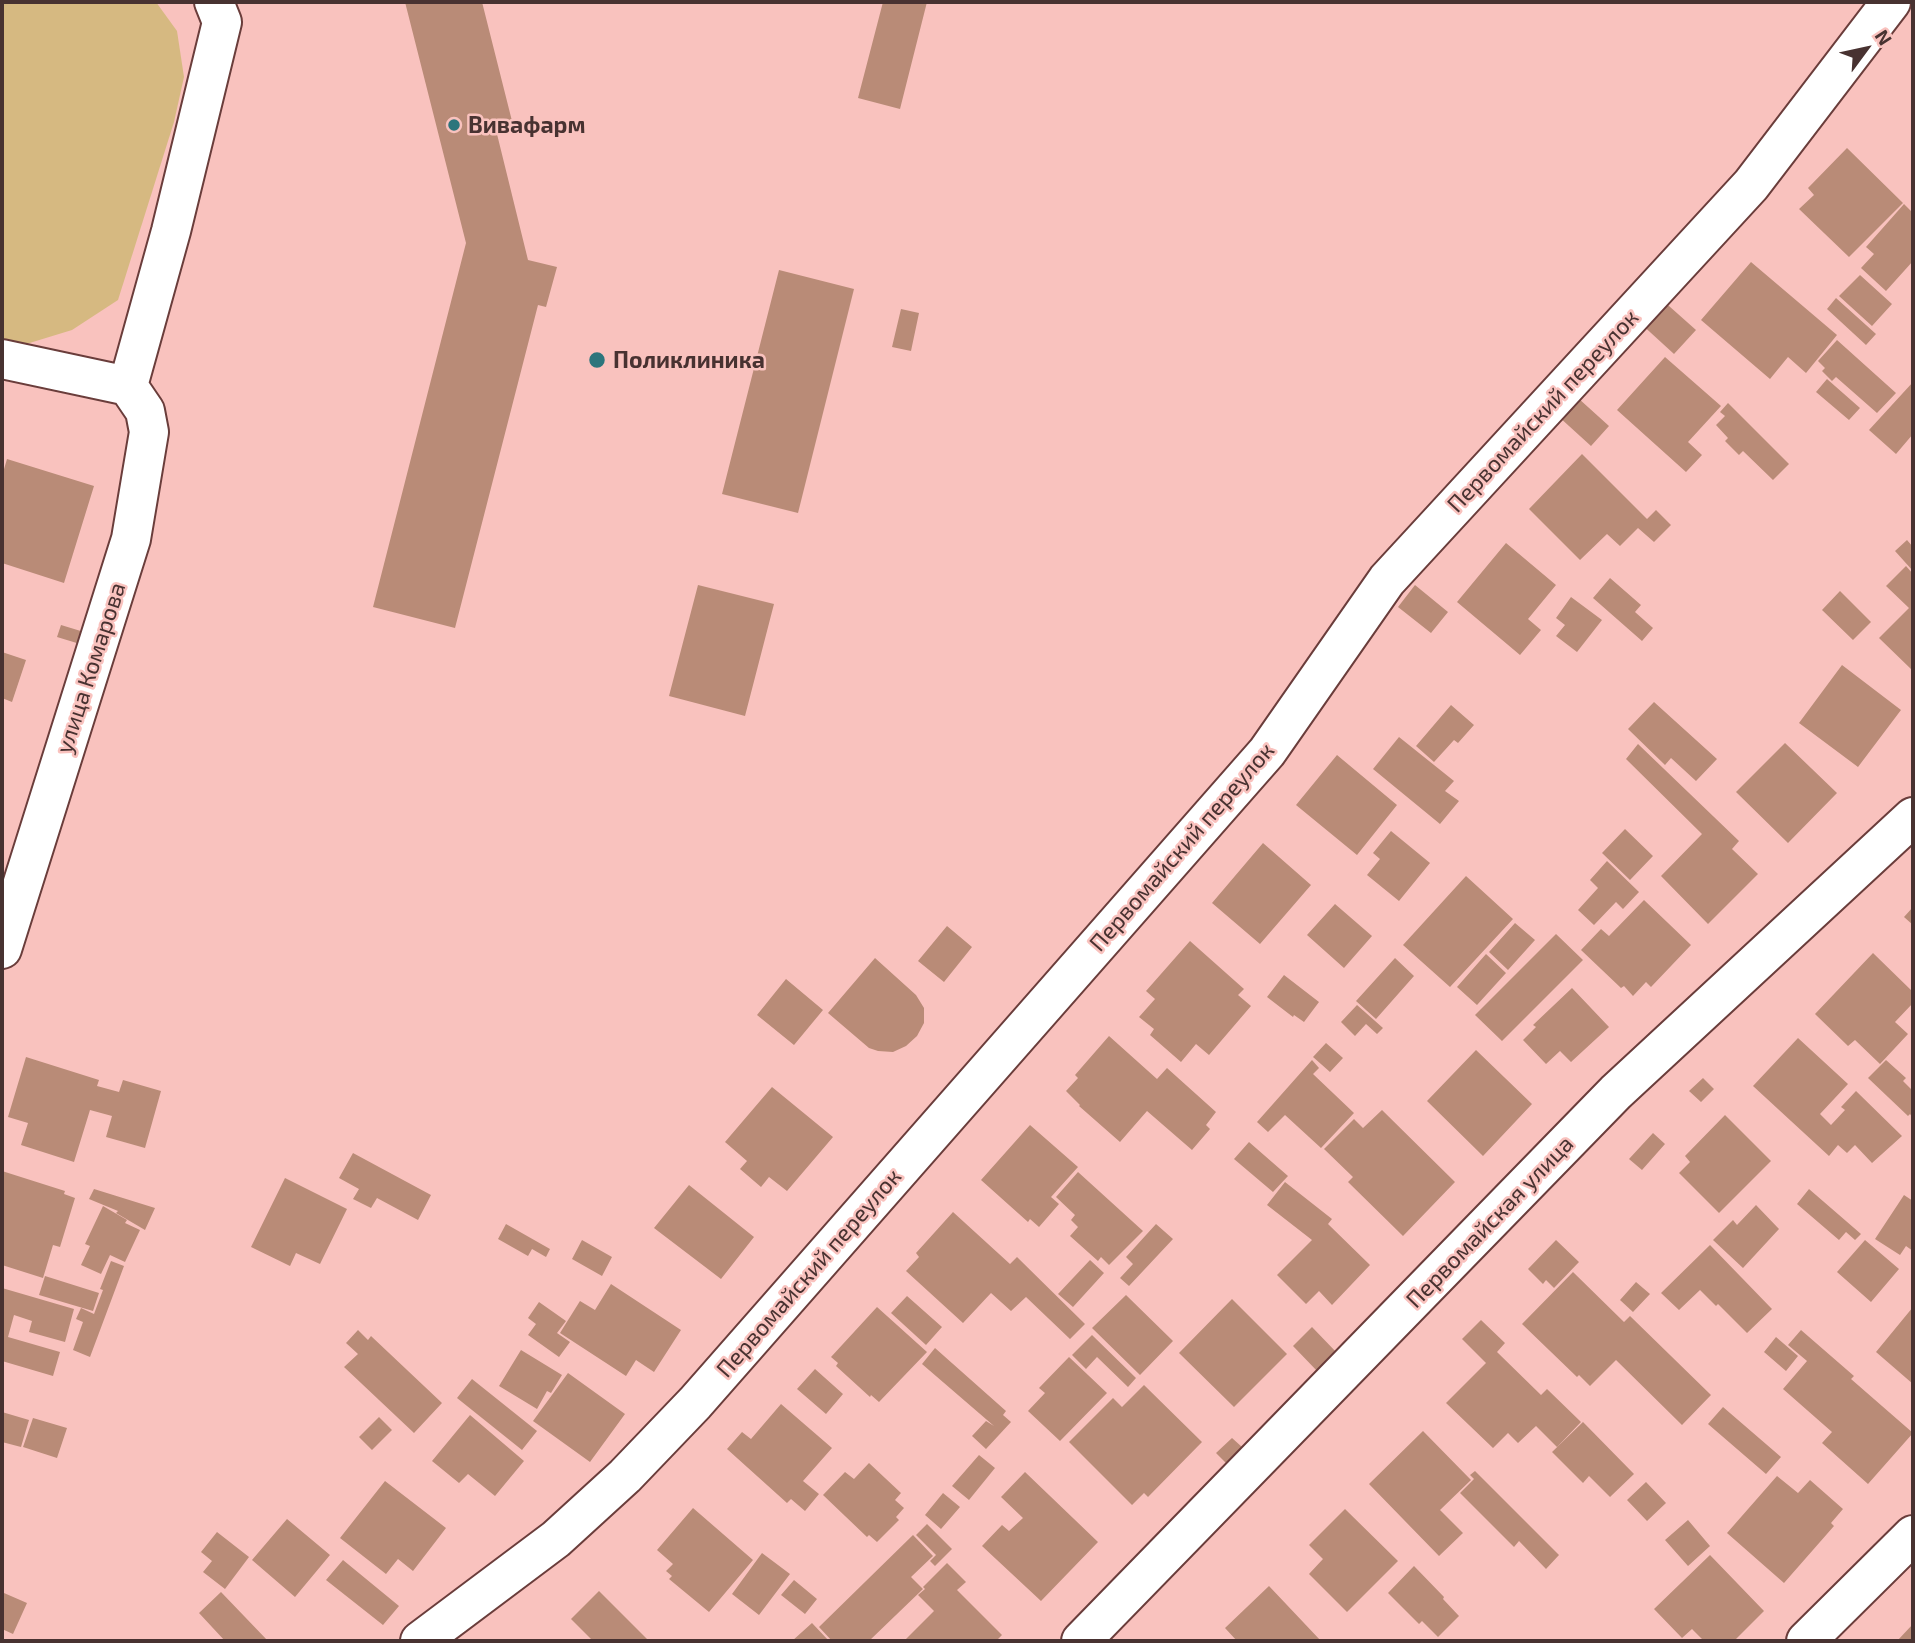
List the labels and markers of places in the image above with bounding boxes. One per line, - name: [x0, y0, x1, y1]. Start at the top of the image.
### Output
- place label: Вивафарм: [468, 111, 586, 139]
- marker: Вивафарм: [446, 117, 462, 133]
- place label: Поликлиника: [613, 346, 765, 374]
- marker: Поликлиника: [587, 350, 607, 370]

